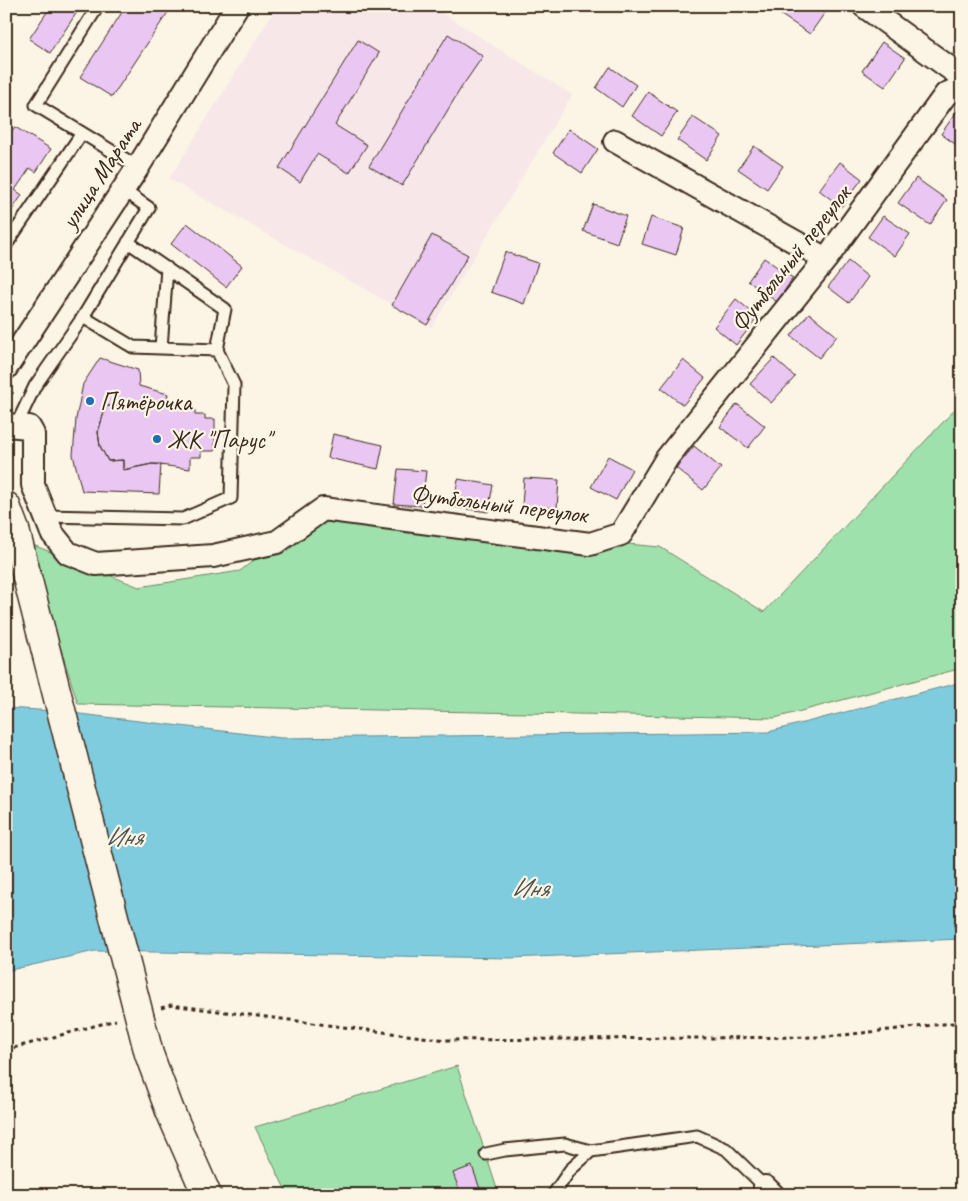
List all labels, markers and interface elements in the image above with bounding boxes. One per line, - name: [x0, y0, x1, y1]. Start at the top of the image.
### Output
- street label: улица Марата: [52, 110, 150, 237]
- street label: Футбольный переулок: [723, 177, 860, 339]
- place label: Пятёрочка: [100, 386, 194, 418]
- marker: Пятёрочка: [84, 395, 96, 407]
- place label: ЖК "Парус": [167, 424, 276, 456]
- marker: ЖК "Парус": [151, 433, 163, 445]
- street label: Футбольный переулок: [409, 477, 592, 531]
- water label: Иня: [106, 820, 146, 853]
- water label: Иня: [511, 871, 552, 904]

